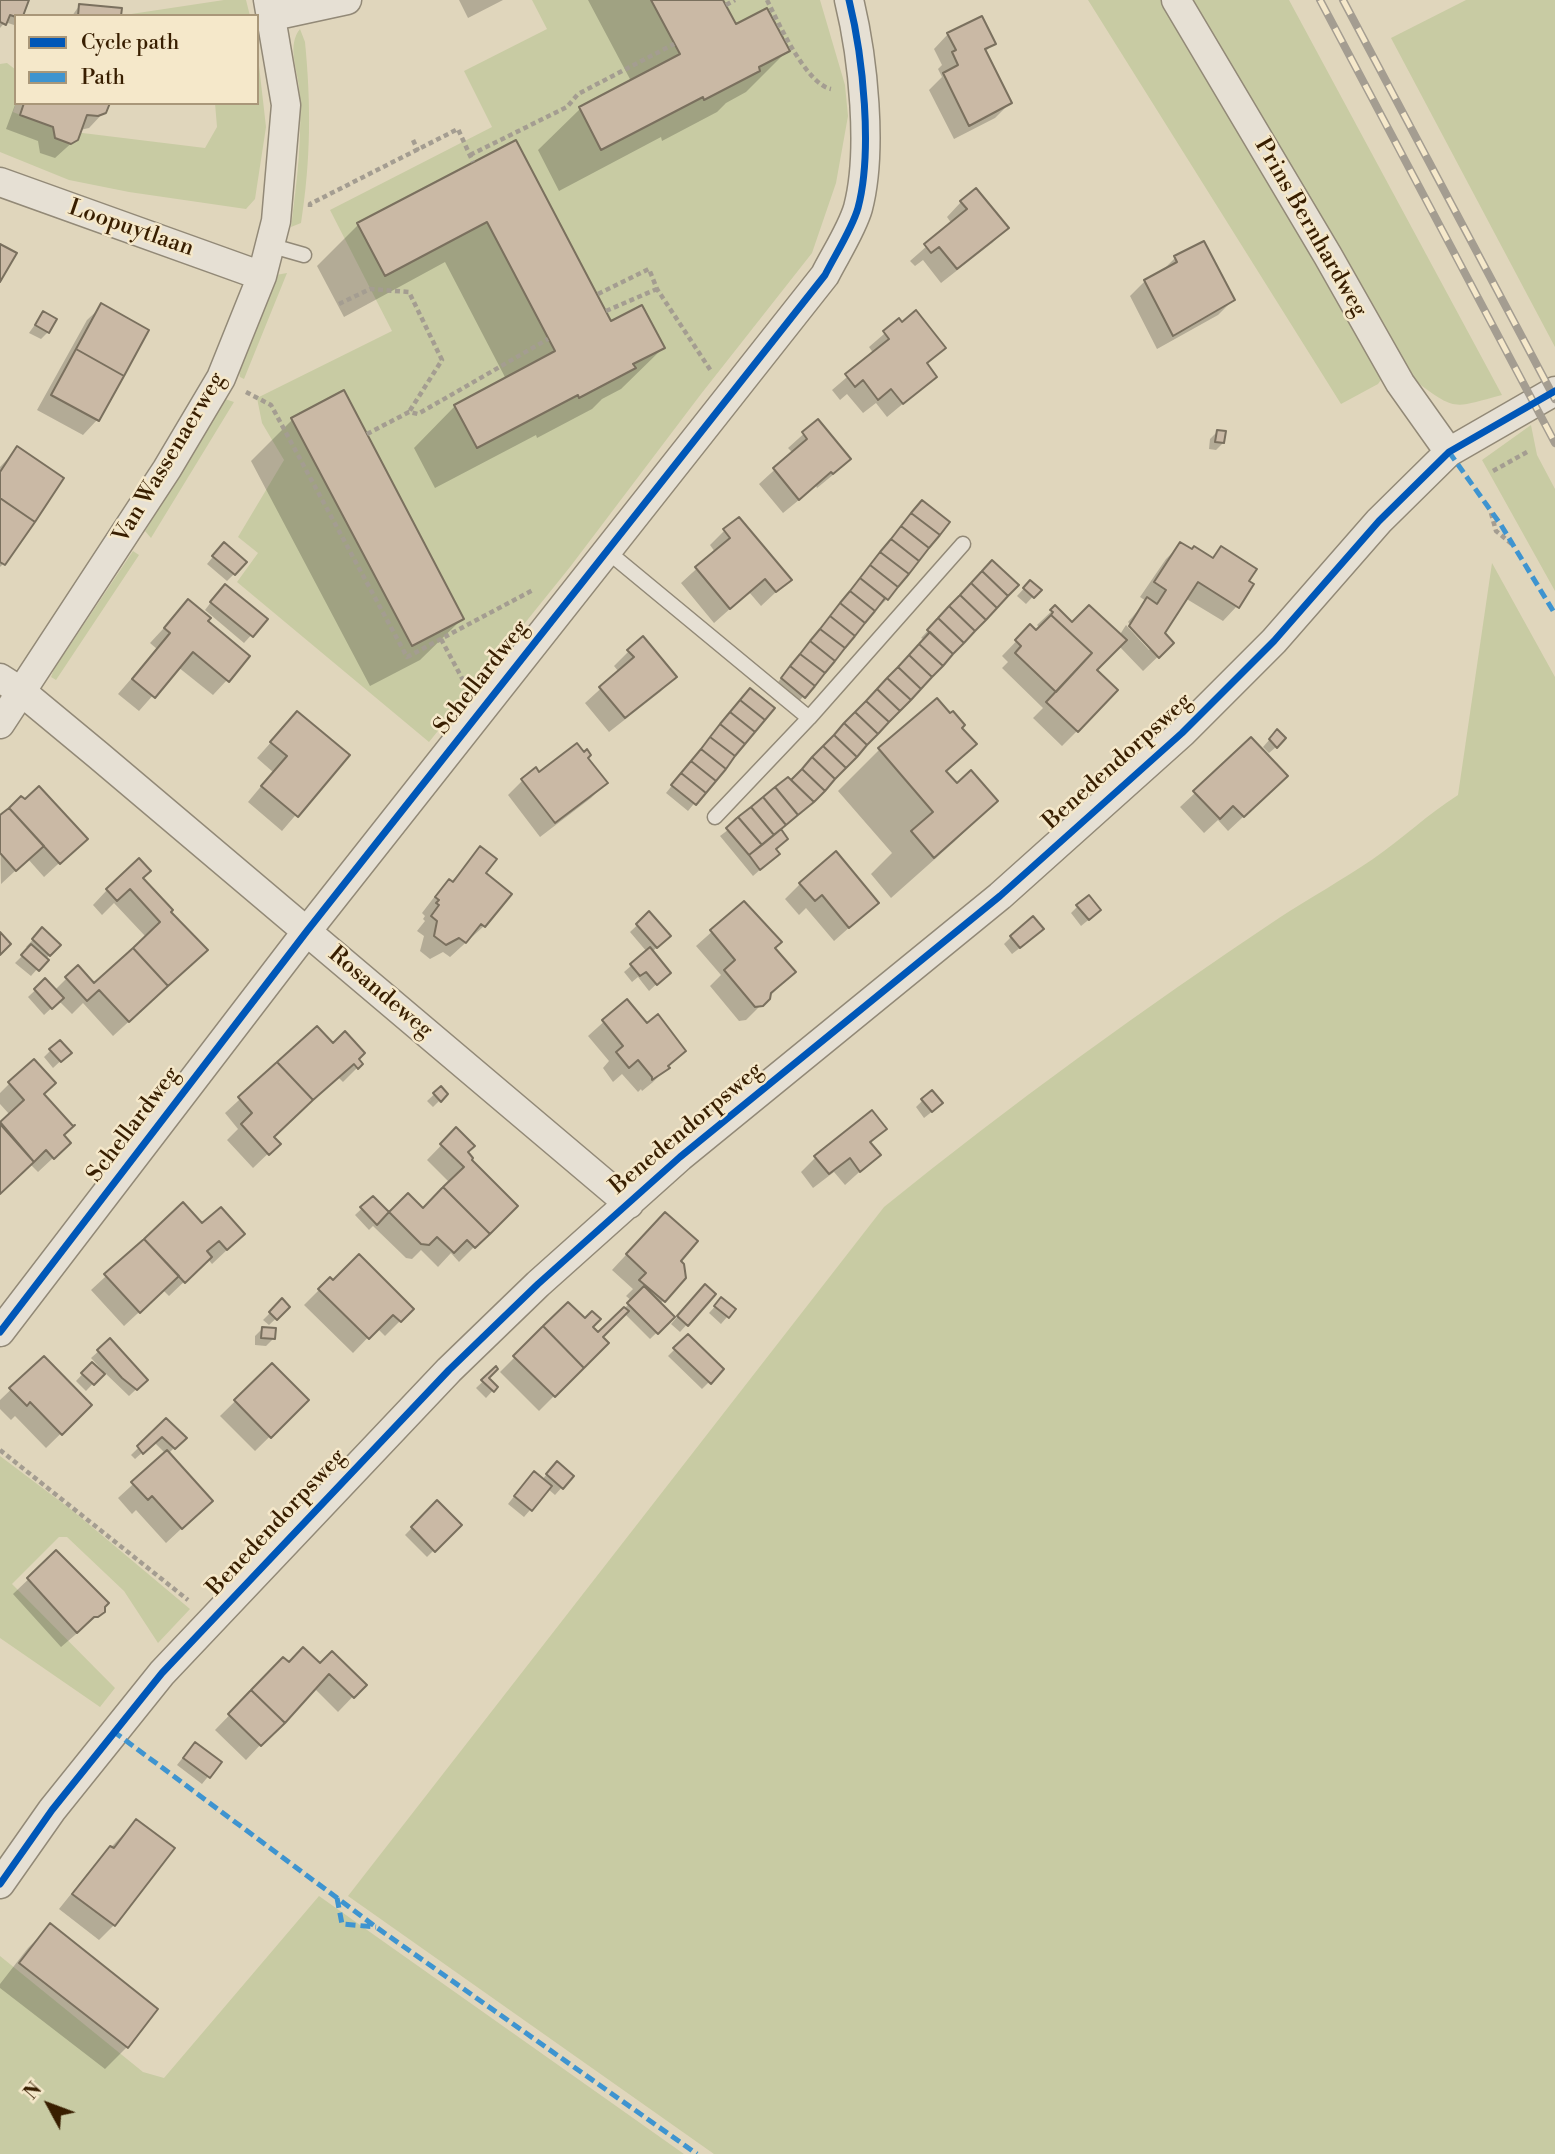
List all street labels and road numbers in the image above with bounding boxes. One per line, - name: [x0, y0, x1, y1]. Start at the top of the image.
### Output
- street label: Prins Bernhardweg: [1248, 134, 1372, 322]
- street label: Loopuytlaan: [65, 195, 197, 263]
- street label: Van Wassenaerweg: [108, 368, 232, 548]
- street label: Schellardweg: [429, 615, 535, 741]
- street label: Benedendorpsweg: [1038, 688, 1198, 836]
- street label: Rosandeweg: [322, 941, 438, 1045]
- street label: Benedendorpsweg: [605, 1057, 769, 1201]
- street label: Schellardweg: [82, 1062, 186, 1188]
- street label: Benedendorpsweg: [202, 1444, 352, 1602]

